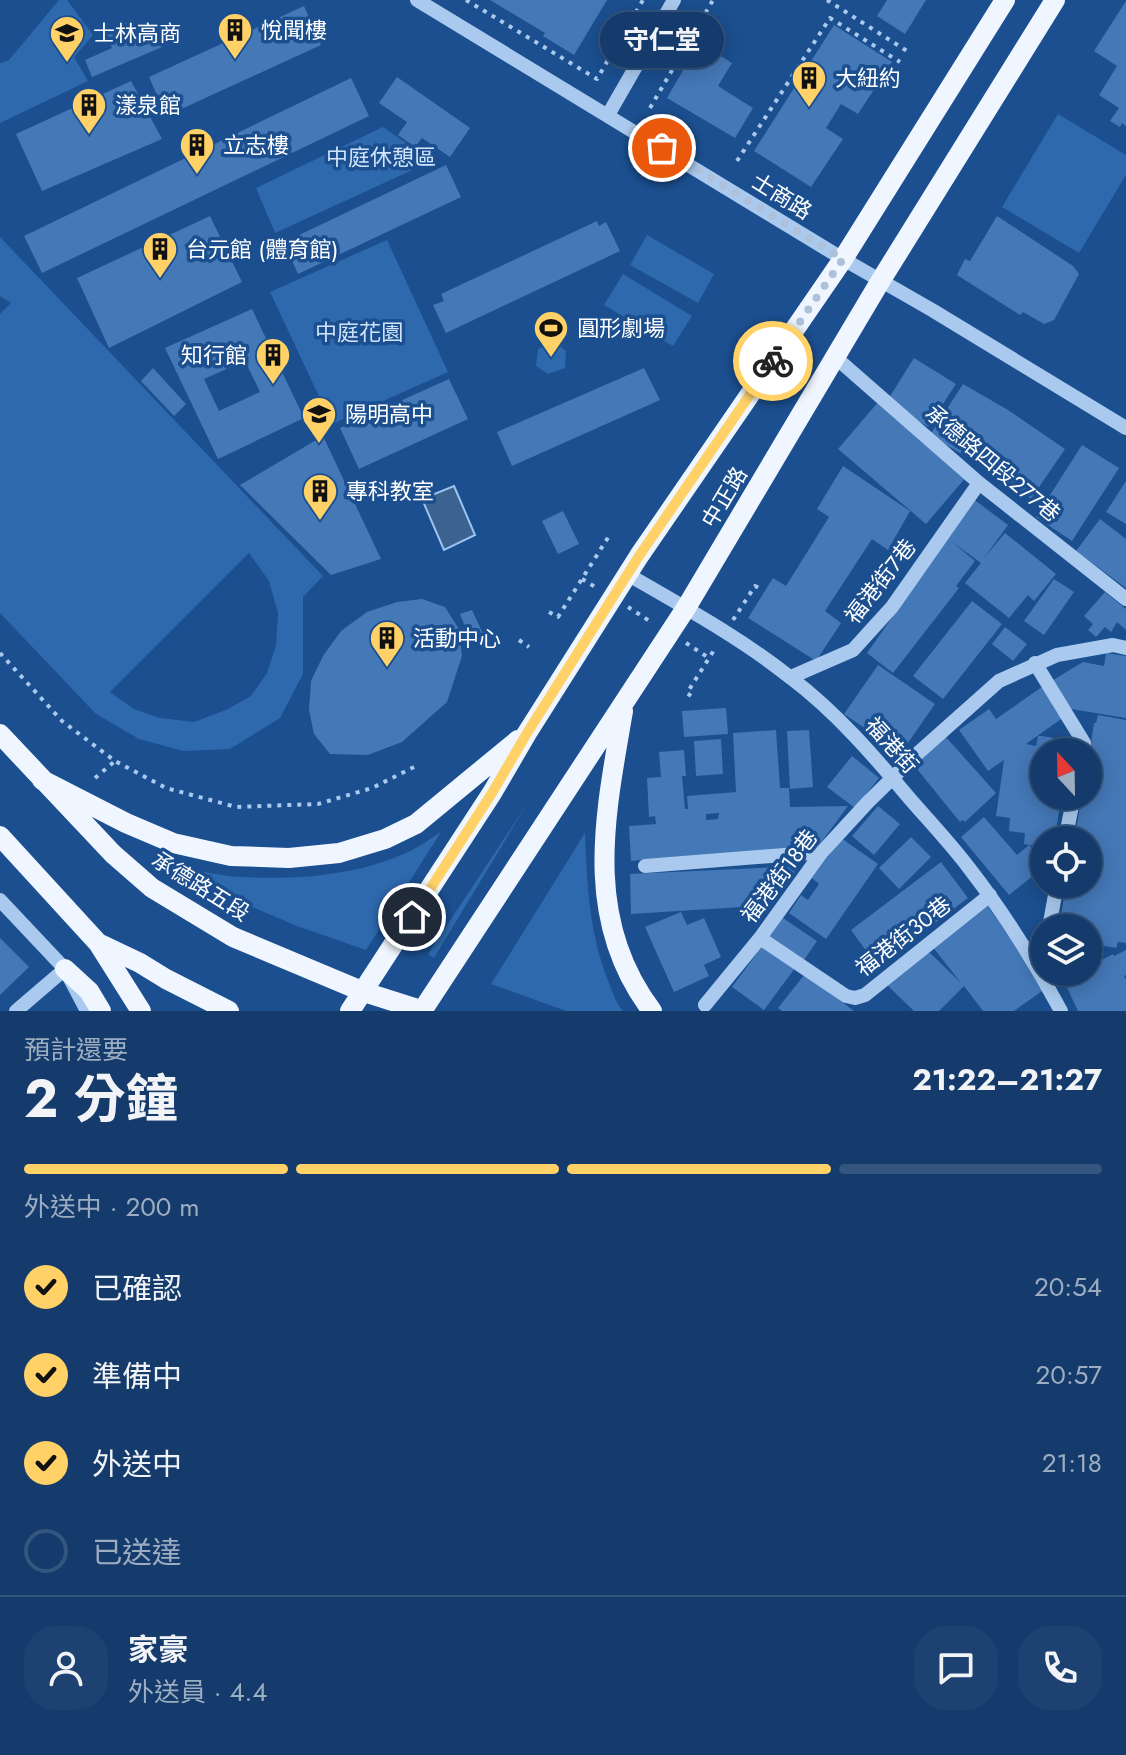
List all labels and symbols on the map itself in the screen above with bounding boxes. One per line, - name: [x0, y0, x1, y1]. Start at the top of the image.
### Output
- building icon: 悅聞樓: [216, 11, 254, 61]
- callout: 守仁堂: [600, 12, 724, 68]
- school or university icon: 士林高商: [48, 14, 86, 64]
- place label: 悅聞樓: [261, 14, 327, 46]
- place label: 士林高商: [93, 17, 181, 49]
- building icon: 大紐約: [790, 59, 828, 109]
- place label: 大紐約: [835, 62, 901, 94]
- building icon: 漾泉館: [70, 86, 108, 136]
- place label: 漾泉館: [115, 89, 181, 121]
- pin: [628, 114, 696, 182]
- building icon: 立志樓: [178, 126, 216, 176]
- place label: 立志樓: [223, 129, 289, 161]
- park label: 中庭休憩區: [326, 141, 436, 173]
- street label: 士商路: [746, 165, 818, 227]
- building icon: 台元館 (體育館): [141, 230, 179, 280]
- place label: 台元館 (體育館): [186, 233, 338, 265]
- sports icon: 圓形劇場: [532, 309, 570, 359]
- place label: 圓形劇場: [577, 312, 665, 344]
- park label: 中庭花園: [315, 316, 403, 348]
- courier: [733, 321, 813, 401]
- building icon: 知行館: [254, 336, 292, 386]
- place label: 知行館: [181, 339, 247, 371]
- school or university icon: 陽明高中: [300, 395, 338, 445]
- street label: 承德路四段277巷: [919, 397, 1067, 529]
- place label: 陽明高中: [345, 398, 433, 430]
- street label: 中正路: [693, 460, 755, 534]
- building icon: 專科教室: [301, 472, 339, 522]
- place label: 專科教室: [346, 475, 434, 507]
- street label: 福港街7巷: [837, 532, 923, 630]
- building icon: 活動中心: [368, 619, 406, 669]
- place label: 活動中心: [413, 622, 501, 654]
- street label: 福港街: [858, 710, 926, 780]
- north arrow: [1030, 738, 1102, 810]
- street label: 福港街18巷: [733, 822, 825, 930]
- street label: 承德路五段: [146, 843, 256, 929]
- pin: [378, 883, 446, 951]
- street label: 福港街30巷: [849, 889, 957, 983]

